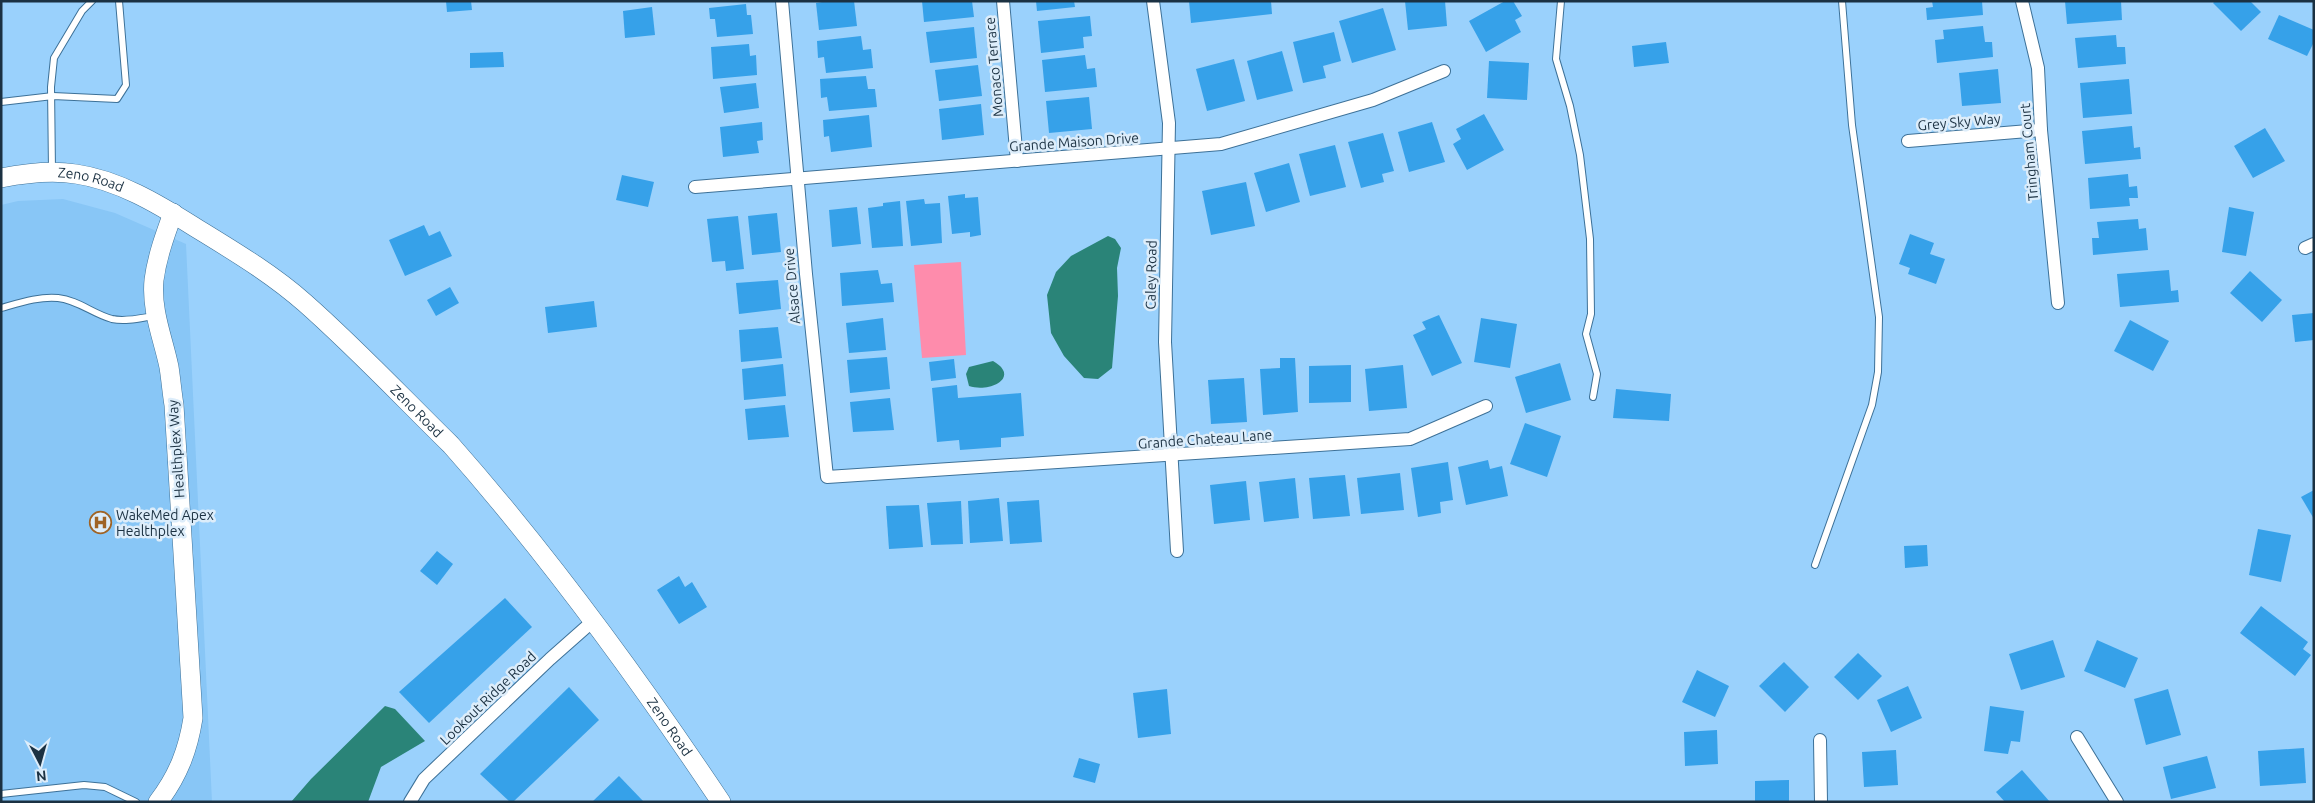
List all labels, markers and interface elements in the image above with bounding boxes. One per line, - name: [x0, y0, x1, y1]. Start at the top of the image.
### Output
- street label: Monaco Terrace: [982, 16, 1006, 118]
- street label: Tringham Court: [2017, 102, 2041, 202]
- street label: Grey Sky Way: [1917, 110, 2001, 134]
- street label: Grande Maison Drive: [1008, 129, 1140, 155]
- street label: Zeno Road: [57, 164, 126, 195]
- street label: Caley Road: [1142, 240, 1160, 310]
- street label: Alsace Drive: [781, 247, 803, 325]
- street label: Zeno Road: [387, 382, 446, 441]
- street label: Healthplex Way: [165, 399, 187, 499]
- street label: Grande Chateau Lane: [1137, 426, 1273, 452]
- place label: WakeMed Apex Healthplex: [116, 507, 214, 539]
- hospital icon: WakeMed Apex Healthplex: [88, 511, 112, 535]
- street label: Lookout Ridge Road: [437, 648, 539, 748]
- street label: Zeno Road: [644, 694, 695, 759]
- north arrow: [15, 738, 65, 788]
- text: N: [35, 767, 47, 784]

